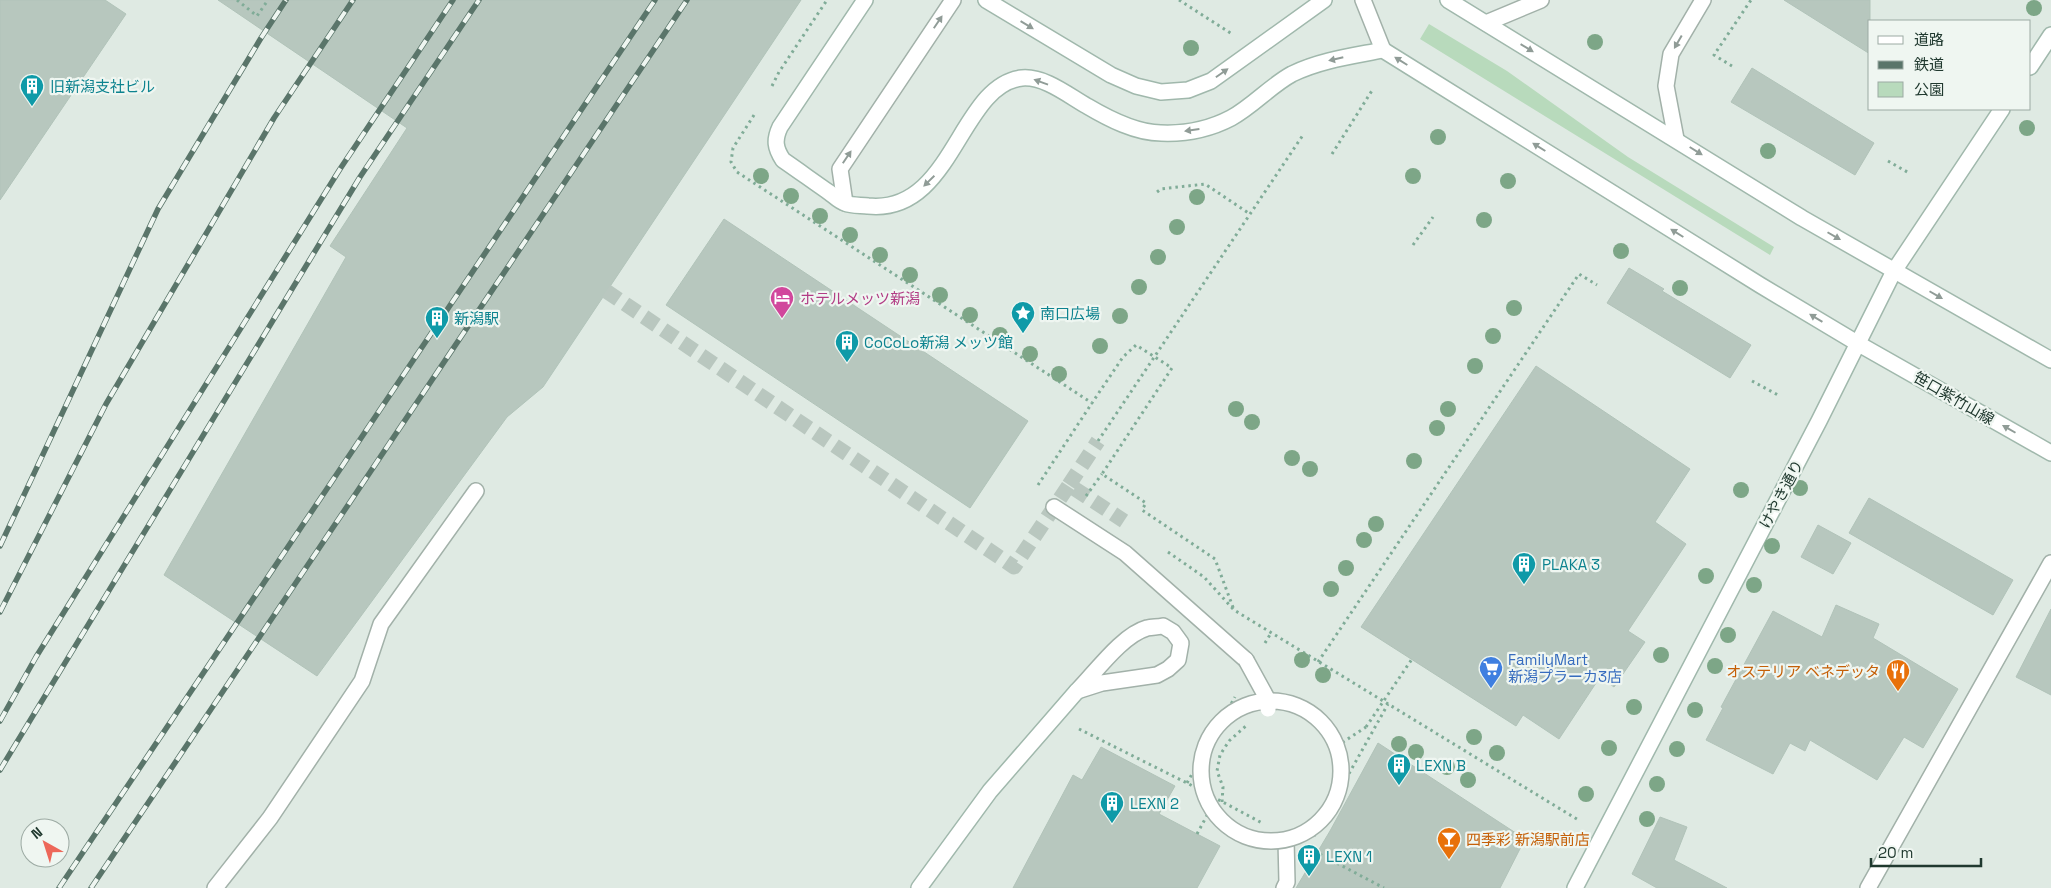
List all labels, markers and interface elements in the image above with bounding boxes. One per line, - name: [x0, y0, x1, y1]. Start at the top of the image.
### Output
- one-way arrow: [933, 16, 943, 29]
- legend: [1868, 20, 2031, 110]
- one-way arrow: [1021, 21, 1034, 30]
- text: 道路: [1914, 30, 1944, 49]
- one-way arrow: [1673, 35, 1682, 48]
- one-way arrow: [1521, 44, 1534, 53]
- one-way arrow: [1328, 55, 1343, 63]
- text: 鉄道: [1914, 55, 1944, 74]
- one-way arrow: [1395, 56, 1408, 66]
- one-way arrow: [1215, 68, 1228, 78]
- building icon: 旧新潟支社ビル: [19, 73, 45, 107]
- place label: 旧新潟支社ビル: [50, 77, 155, 96]
- one-way arrow: [1033, 78, 1048, 86]
- text: 公園: [1914, 80, 1944, 99]
- one-way arrow: [1183, 127, 1199, 135]
- one-way arrow: [1533, 142, 1546, 152]
- one-way arrow: [1689, 147, 1702, 156]
- one-way arrow: [842, 151, 852, 164]
- one-way arrow: [923, 175, 935, 187]
- one-way arrow: [1671, 228, 1684, 237]
- one-way arrow: [1827, 232, 1841, 241]
- hotel icon: ホテルメッツ新潟: [769, 285, 795, 319]
- place label: ホテルメッツ新潟: [800, 289, 920, 308]
- one-way arrow: [1930, 290, 1943, 299]
- place icon: 南口広場: [1010, 300, 1036, 334]
- place label: 南口広場: [1040, 304, 1100, 323]
- building icon: 新潟駅: [424, 305, 450, 339]
- place label: 新潟駅: [454, 309, 499, 328]
- one-way arrow: [1809, 313, 1822, 322]
- building icon: CoCoLo新潟 メッツ館: [834, 329, 860, 363]
- place label: CoCoLo新潟 メッツ館: [864, 333, 1013, 352]
- street label: 笹口紫竹山線: [1910, 367, 1998, 429]
- one-way arrow: [2001, 425, 2016, 433]
- street label: けやき通り: [1755, 456, 1807, 532]
- building icon: PLAKA 3: [1511, 551, 1537, 585]
- place label: PLAKA 3: [1542, 555, 1600, 574]
- place label: FamilyMart 新潟プラーカ3店: [1508, 650, 1622, 686]
- supermarket icon: FamilyMart 新潟プラーカ3店: [1478, 655, 1504, 689]
- restaurant icon: オステリア ベネデッタ: [1885, 658, 1911, 692]
- place label: オステリア ベネデッタ: [1726, 662, 1880, 681]
- building icon: LEXN B: [1386, 752, 1412, 786]
- place label: LEXN B: [1416, 756, 1466, 775]
- building icon: LEXN 2: [1099, 790, 1125, 824]
- place label: LEXN 2: [1130, 794, 1179, 813]
- north arrow: [20, 818, 70, 868]
- text: N: [28, 823, 46, 843]
- bar icon: 四季彩 新潟駅前店: [1436, 826, 1462, 860]
- place label: 四季彩 新潟駅前店: [1466, 830, 1590, 849]
- scale bar: [1871, 836, 1981, 868]
- building icon: LEXN 1: [1296, 843, 1322, 877]
- text: 20 m: [1878, 843, 1913, 862]
- place label: LEXN 1: [1326, 847, 1372, 866]

